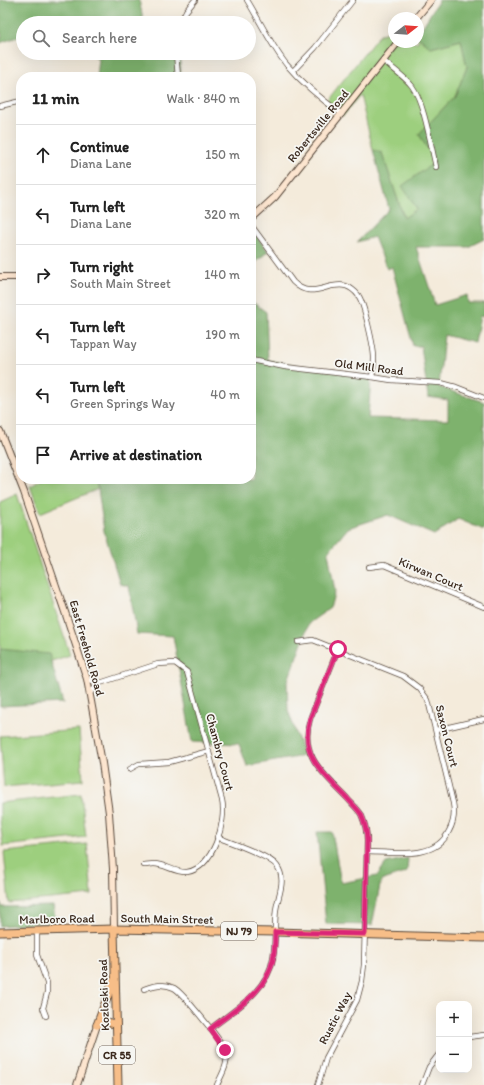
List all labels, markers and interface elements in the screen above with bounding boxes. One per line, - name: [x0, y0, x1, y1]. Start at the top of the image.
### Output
- north arrow: [388, 12, 424, 48]
- search box: [16, 16, 256, 60]
- icon: search: [30, 27, 52, 49]
- text: Search here: [62, 29, 137, 47]
- street label: Robertsville Road: [284, 86, 352, 165]
- text: 11 min: [32, 88, 79, 108]
- text: Walk · 840 m: [166, 91, 240, 106]
- text: Continue: [70, 138, 129, 156]
- icon: ahead: [32, 144, 54, 166]
- text: 150 m: [205, 147, 240, 162]
- text: Diana Lane: [70, 156, 132, 171]
- text: Turn left: [70, 198, 125, 216]
- icon: left: [32, 204, 54, 226]
- text: 320 m: [204, 207, 240, 222]
- text: Diana Lane: [70, 216, 132, 231]
- text: Turn right: [70, 258, 134, 276]
- icon: right: [32, 264, 54, 286]
- text: 140 m: [204, 267, 240, 282]
- text: South Main Street: [70, 276, 171, 291]
- text: Turn left: [70, 318, 125, 336]
- icon: left: [32, 324, 54, 346]
- text: 190 m: [205, 327, 240, 342]
- text: Tappan Way: [70, 336, 137, 351]
- street label: Old Mill Road: [334, 356, 405, 378]
- text: Turn left: [70, 378, 125, 396]
- icon: left: [32, 384, 54, 406]
- text: 40 m: [210, 387, 240, 402]
- text: Green Springs Way: [70, 396, 175, 411]
- icon: arrive: [32, 444, 54, 466]
- text: Arrive at destination: [70, 446, 202, 464]
- street label: Kirwan Court: [397, 554, 466, 594]
- street label: East Freehold Road: [67, 598, 108, 698]
- route start: [329, 640, 347, 658]
- street label: Saxon Court: [432, 703, 462, 769]
- street label: Chambry Court: [203, 712, 237, 793]
- street label: Marlboro Road: [19, 911, 95, 927]
- street label: South Main Street: [120, 911, 214, 927]
- road number: NJ 79: [221, 922, 257, 940]
- street label: Kozloski Road: [96, 958, 112, 1031]
- street label: Rustic Way: [316, 989, 354, 1047]
- map controls: [436, 1001, 472, 1073]
- button: +: [436, 1001, 472, 1037]
- button: −: [436, 1037, 472, 1073]
- route end: [216, 1041, 234, 1059]
- road number: CR 55: [99, 1046, 135, 1064]

